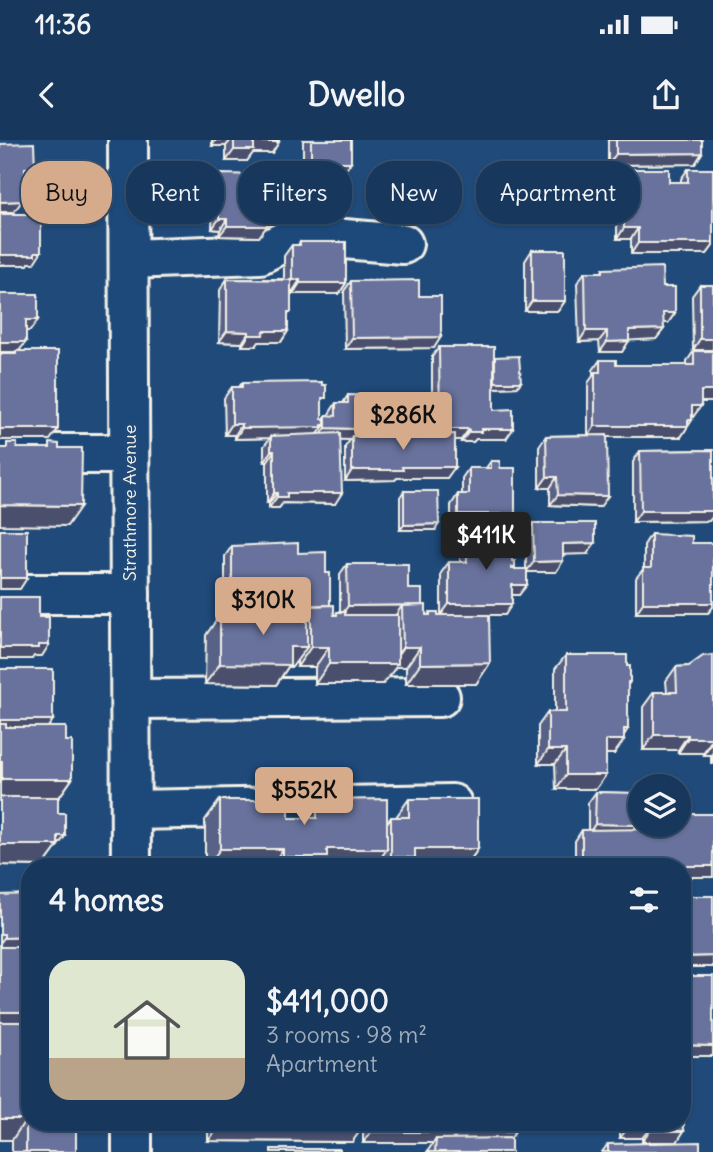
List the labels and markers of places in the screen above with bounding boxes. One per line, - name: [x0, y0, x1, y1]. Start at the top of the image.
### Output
- pin: $286K: [354, 392, 452, 452]
- pin: $411K: [437, 512, 535, 572]
- pin: $310K: [214, 578, 312, 637]
- pin: $552K: [255, 768, 353, 827]

